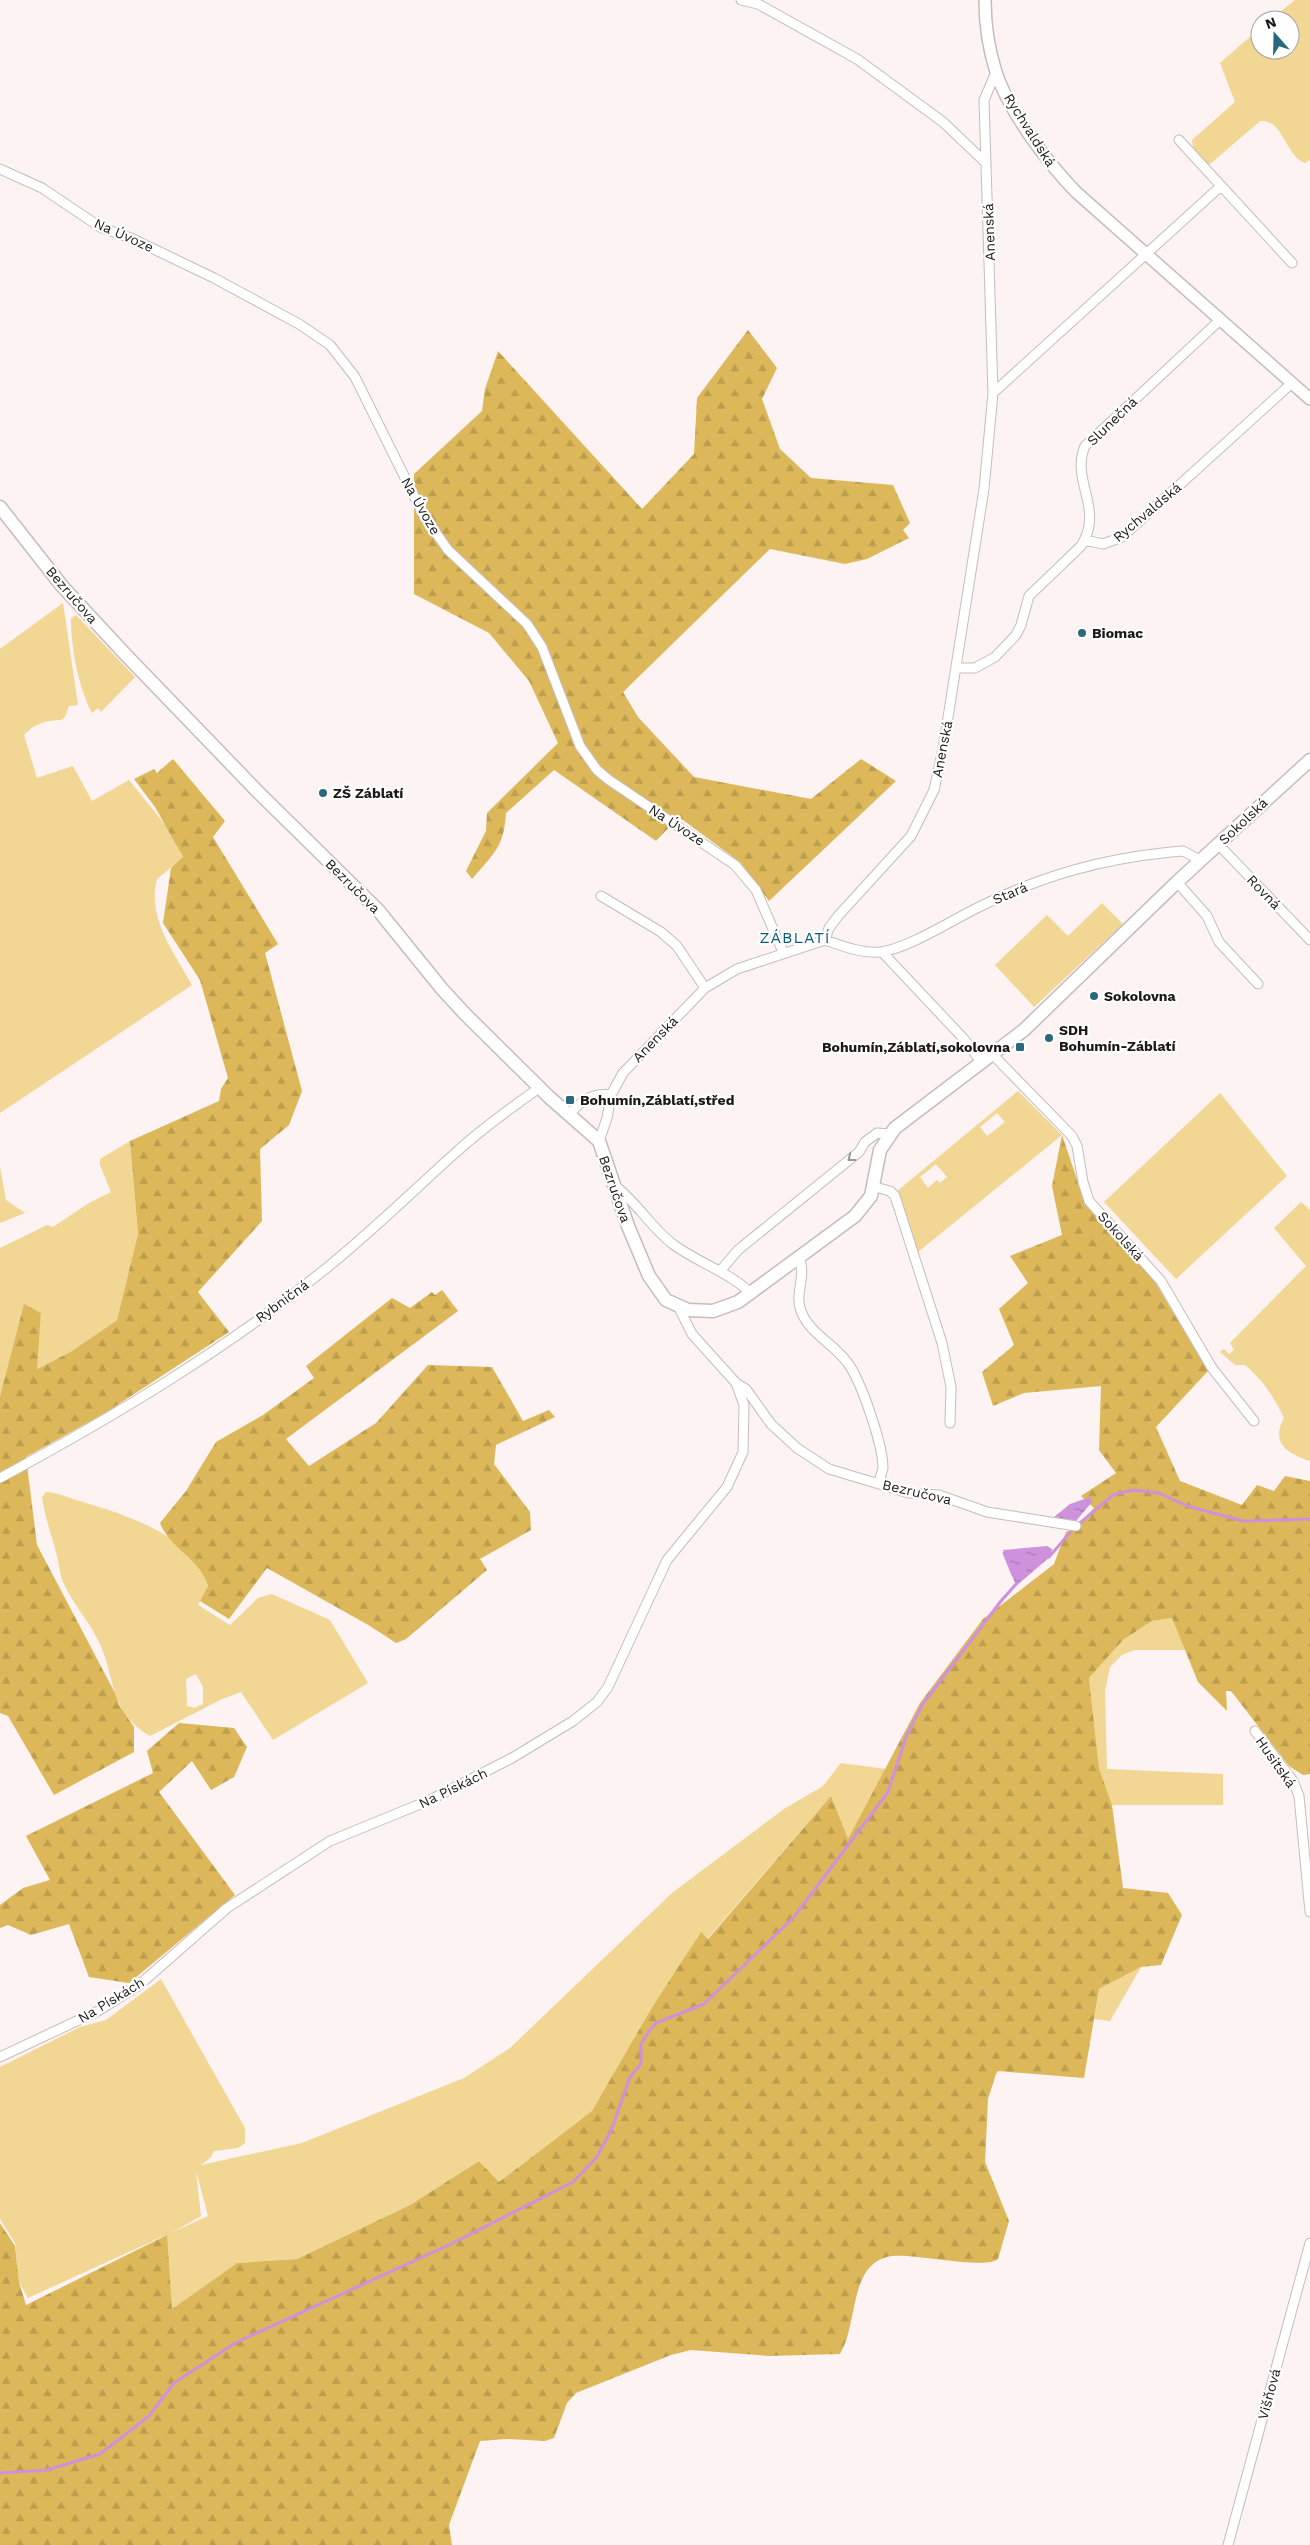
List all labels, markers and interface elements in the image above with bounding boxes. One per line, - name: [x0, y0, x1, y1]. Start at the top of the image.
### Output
- north arrow: [1250, 10, 1300, 60]
- text: N: [1263, 13, 1278, 32]
- street label: Rychvaldská: [1001, 90, 1059, 170]
- street label: Anenská: [980, 203, 998, 261]
- street label: Na Úvoze: [92, 215, 156, 255]
- street label: Slunečná: [1084, 393, 1140, 449]
- street label: Na Úvoze: [398, 475, 444, 537]
- street label: Rychvaldská: [1110, 479, 1184, 545]
- street label: Bezručova: [43, 563, 101, 627]
- place label: Biomac: [1092, 625, 1143, 641]
- marker: Biomac: [1076, 627, 1088, 639]
- street label: Anenská: [929, 719, 955, 779]
- place label: ZŠ Záblatí: [333, 785, 404, 801]
- marker: ZŠ Záblatí: [317, 787, 329, 799]
- street label: Sokolská: [1215, 794, 1271, 848]
- street label: Na Úvoze: [646, 801, 708, 849]
- street label: Bezručova: [322, 855, 384, 917]
- street label: Rovná: [1244, 872, 1284, 912]
- street label: Stará: [990, 879, 1030, 907]
- district label: ZÁBLATÍ: [759, 928, 831, 947]
- place label: Sokolovna: [1104, 988, 1177, 1004]
- marker: Sokolovna: [1088, 990, 1100, 1002]
- street label: Anenská: [629, 1013, 681, 1065]
- place label: SDH Bohumín-Záblatí: [1059, 1022, 1176, 1054]
- marker: SDH Bohumín-Záblatí: [1043, 1032, 1055, 1044]
- place label: Bohumín,Záblatí,sokolovna: [822, 1039, 1011, 1055]
- marker: Bohumín,Záblatí,sokolovna: [1014, 1041, 1026, 1053]
- place label: Bohumín,Záblatí,střed: [580, 1092, 734, 1108]
- marker: Bohumín,Záblatí,střed: [564, 1094, 576, 1106]
- street label: Bezručova: [596, 1153, 634, 1225]
- one-way arrow: [848, 1153, 857, 1161]
- street label: Sokolská: [1095, 1208, 1147, 1264]
- street label: Rybničná: [252, 1276, 312, 1326]
- street label: Bezručova: [881, 1476, 953, 1508]
- street label: Husitská: [1253, 1733, 1299, 1791]
- street label: Na Pískách: [416, 1764, 490, 1812]
- street label: Na Pískách: [75, 1974, 147, 2026]
- street label: Višňová: [1255, 2367, 1284, 2421]

